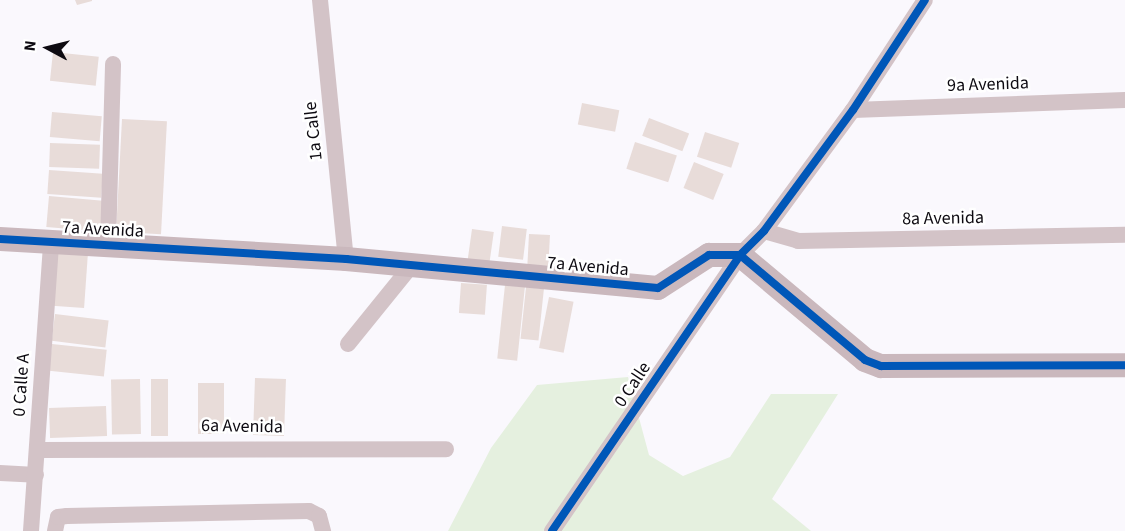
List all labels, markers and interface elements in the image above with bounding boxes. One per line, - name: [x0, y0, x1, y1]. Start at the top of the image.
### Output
- north arrow: [18, 18, 78, 78]
- text: N: [19, 39, 42, 52]
- street label: 9a Avenida: [947, 73, 1029, 97]
- street label: 1a Calle: [300, 100, 328, 162]
- street label: 8a Avenida: [902, 207, 984, 231]
- street label: 7a Avenida: [62, 217, 144, 243]
- street label: 7a Avenida: [546, 253, 630, 281]
- street label: 0 Calle A: [9, 353, 35, 417]
- street label: 0 Calle: [610, 358, 656, 412]
- street label: 6a Avenida: [201, 415, 283, 439]

